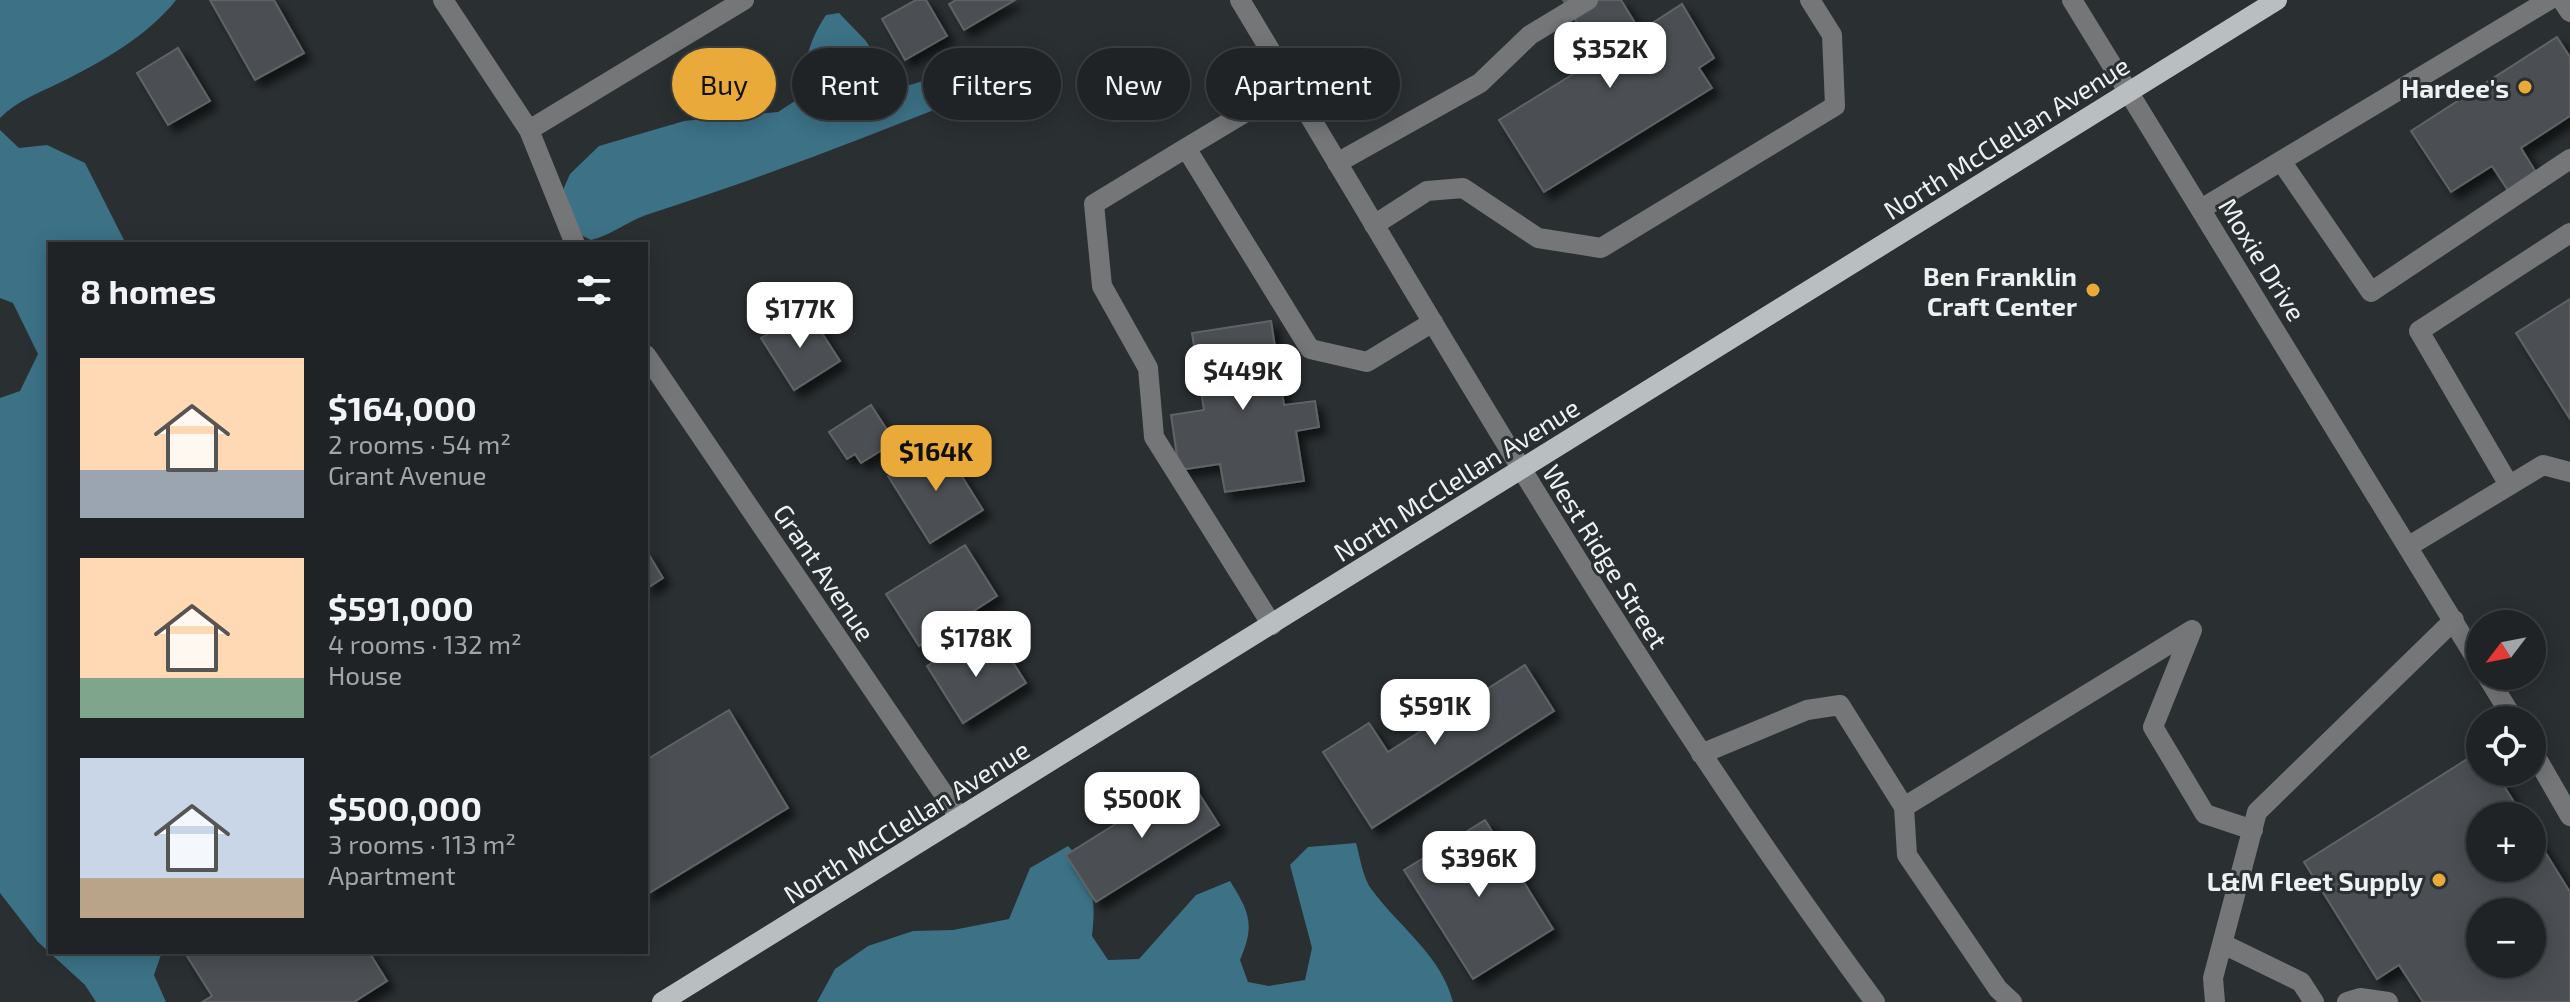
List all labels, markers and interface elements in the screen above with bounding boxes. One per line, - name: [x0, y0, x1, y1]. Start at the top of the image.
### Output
- pin: $352K: [1554, 22, 1666, 90]
- text: $352K: [1572, 32, 1648, 63]
- chip: Buy: [672, 48, 776, 120]
- chip: Rent: [792, 48, 907, 120]
- chip: Filters: [923, 48, 1061, 120]
- chip: New: [1077, 48, 1190, 120]
- chip: Apartment: [1206, 48, 1400, 120]
- street label: North McClellan Avenue: [1878, 49, 2134, 225]
- place label: Hardee's: [2401, 72, 2509, 103]
- marker: Hardee's: [2516, 78, 2534, 96]
- street label: Moxie Drive: [2213, 192, 2313, 326]
- place label: Ben Franklin Craft Center: [1923, 260, 2077, 321]
- icon: filters: [572, 268, 616, 312]
- text: 8 homes: [80, 270, 216, 311]
- marker: Ben Franklin Craft Center: [2084, 281, 2102, 299]
- pin: $177K: [744, 282, 856, 350]
- text: $177K: [765, 292, 835, 323]
- pin: $449K: [1187, 344, 1299, 412]
- text: $449K: [1203, 354, 1283, 385]
- text: $164,000: [328, 387, 477, 428]
- icon: home: [144, 390, 240, 486]
- street label: North McClellan Avenue: [1328, 391, 1584, 567]
- pin: $164K: [880, 425, 992, 493]
- text: 2 rooms · 54 m²: [328, 428, 511, 459]
- text: $164K: [899, 435, 973, 466]
- street label: West Ridge Street: [1537, 458, 1675, 654]
- text: Grant Avenue: [328, 459, 486, 490]
- street label: Grant Avenue: [768, 498, 882, 646]
- text: $591,000: [328, 587, 474, 628]
- icon: home: [144, 590, 240, 686]
- north arrow: [2466, 610, 2546, 690]
- map controls: [2466, 610, 2546, 978]
- pin: $178K: [920, 611, 1032, 679]
- text: $178K: [940, 621, 1012, 652]
- text: 4 rooms · 132 m²: [328, 628, 522, 659]
- text: House: [328, 659, 402, 690]
- pin: $591K: [1379, 679, 1491, 747]
- text: $591K: [1399, 689, 1471, 720]
- button: locate: [2466, 706, 2546, 786]
- street label: North McClellan Avenue: [778, 733, 1034, 909]
- pin: $500K: [1086, 772, 1198, 840]
- text: $500K: [1103, 782, 1181, 813]
- text: $500,000: [328, 787, 482, 828]
- icon: home: [144, 790, 240, 886]
- button: +: [2466, 802, 2546, 882]
- text: 3 rooms · 113 m²: [328, 828, 516, 859]
- pin: $396K: [1423, 831, 1535, 899]
- text: $396K: [1441, 841, 1518, 872]
- text: Apartment: [328, 859, 456, 890]
- place label: L&M Fleet Supply: [2207, 865, 2423, 897]
- marker: L&M Fleet Supply: [2430, 871, 2448, 889]
- button: −: [2466, 898, 2546, 978]

